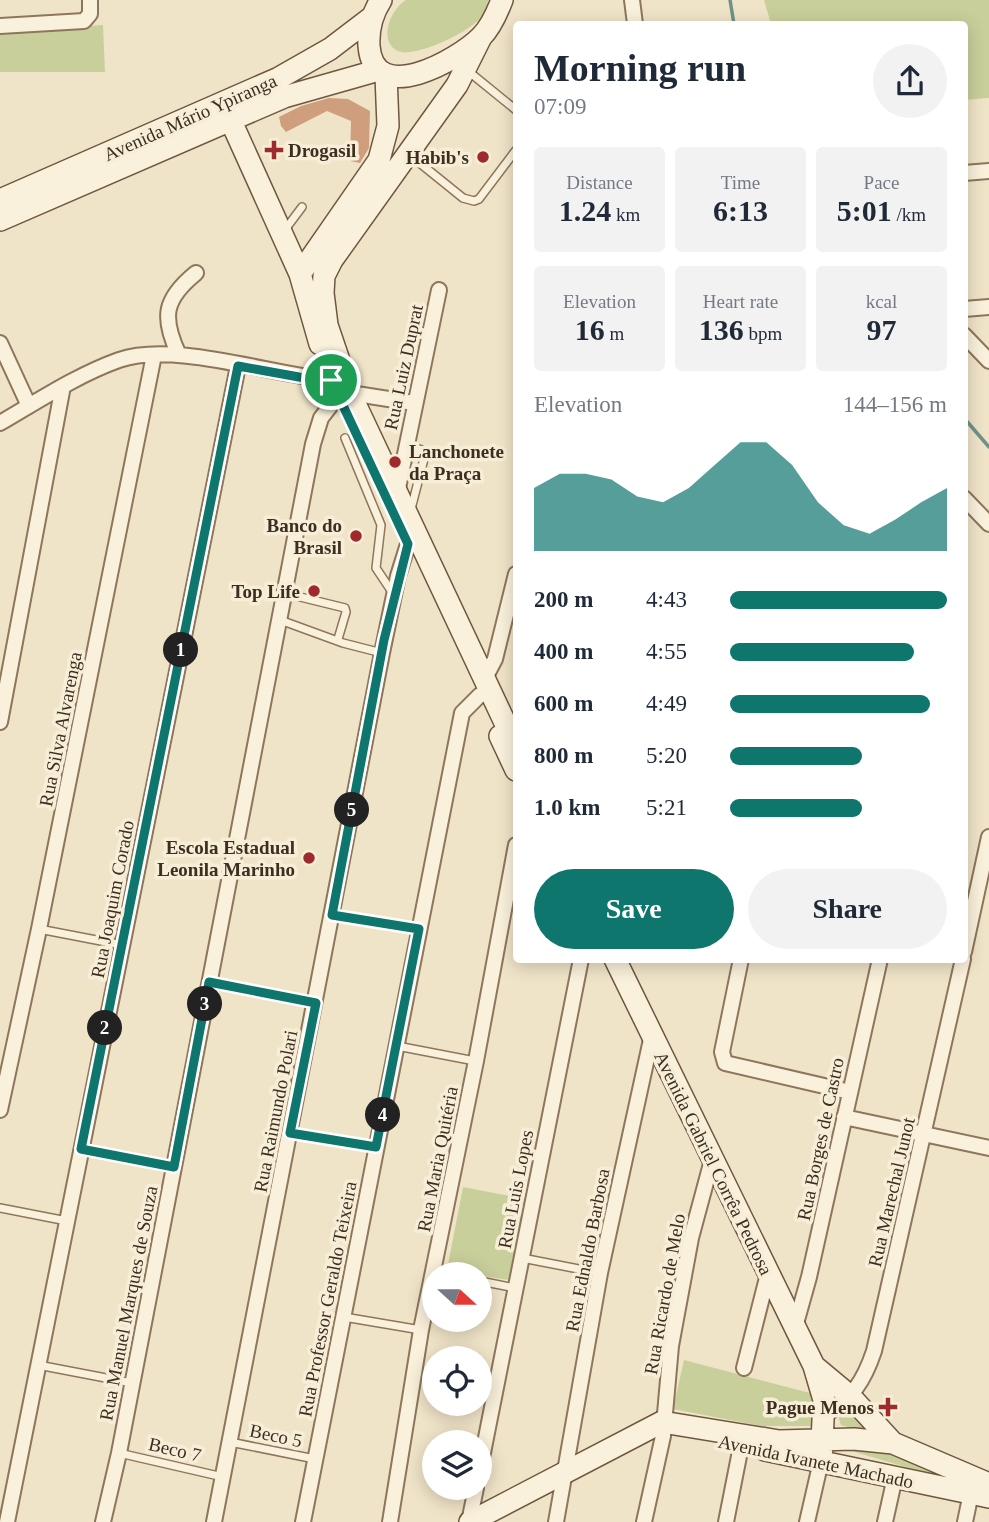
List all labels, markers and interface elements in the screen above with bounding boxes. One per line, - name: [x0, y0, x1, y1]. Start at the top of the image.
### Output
- button: share: [873, 44, 947, 118]
- text: Morning run: [534, 47, 746, 89]
- street label: Avenida Mário Ypiranga: [100, 70, 280, 165]
- text: 07:09: [534, 94, 586, 119]
- place label: Drogasil: [288, 140, 356, 161]
- marker: Drogasil: [266, 142, 282, 158]
- place label: Habib's: [406, 147, 469, 168]
- marker: Habib's: [475, 149, 491, 165]
- text: Distance: [566, 172, 633, 193]
- text: Time: [721, 172, 760, 193]
- text: Pace: [864, 172, 899, 193]
- text: 1.24: [559, 194, 611, 227]
- text: 6:13: [713, 194, 768, 227]
- text: 5:01: [837, 194, 892, 227]
- text: km: [611, 204, 640, 225]
- text: /km: [892, 204, 926, 225]
- text: Elevation: [563, 291, 636, 312]
- text: Heart rate: [703, 291, 778, 312]
- text: kcal: [866, 291, 897, 312]
- street label: Rua Luiz Duprat: [380, 302, 427, 432]
- text: 16: [575, 313, 605, 346]
- text: 136: [699, 313, 744, 346]
- text: 97: [867, 313, 897, 346]
- text: m: [605, 323, 624, 344]
- text: bpm: [744, 323, 782, 344]
- pin: [301, 350, 361, 410]
- icon: arrive: [312, 361, 350, 399]
- text: Elevation: [534, 392, 622, 417]
- text: 144–156 m: [843, 392, 947, 417]
- place label: Lanchonete da Praça: [409, 441, 504, 484]
- marker: Lanchonete da Praça: [387, 454, 403, 470]
- place label: Banco do Brasil: [267, 515, 342, 558]
- marker: Banco do Brasil: [348, 528, 364, 544]
- place label: Top Life: [232, 581, 300, 602]
- marker: Top Life: [306, 583, 322, 599]
- text: 200 m: [534, 587, 593, 612]
- text: 4:43: [646, 587, 687, 612]
- pin: 1: [164, 632, 198, 668]
- text: 1: [176, 639, 185, 660]
- text: 400 m: [534, 639, 593, 664]
- text: 4:55: [646, 639, 687, 664]
- street label: Rua Silva Alvarenga: [35, 649, 86, 808]
- text: 600 m: [534, 691, 593, 716]
- text: 4:49: [646, 691, 687, 716]
- text: 800 m: [534, 743, 593, 768]
- text: 5:20: [646, 743, 687, 768]
- pin: 5: [334, 792, 370, 828]
- text: 1.0 km: [534, 795, 600, 820]
- text: 5:21: [646, 795, 687, 820]
- text: 5: [347, 799, 356, 820]
- street label: Rua Joaquim Corado: [87, 818, 138, 980]
- place label: Escola Estadual Leonila Marinho: [157, 837, 295, 880]
- marker: Escola Estadual Leonila Marinho: [301, 850, 317, 866]
- button: Save: [534, 869, 734, 949]
- button: Share: [748, 869, 947, 949]
- pin: 3: [188, 986, 222, 1021]
- text: 3: [200, 993, 209, 1014]
- pin: 2: [88, 1010, 122, 1046]
- text: 2: [100, 1017, 109, 1038]
- street label: Rua Raimundo Polari: [249, 1028, 302, 1194]
- street label: Avenida Gabriel Corrêa Pedrosa: [650, 1048, 777, 1279]
- street label: Rua Borges de Castro: [793, 1056, 848, 1222]
- street label: Rua Maria Quitéria: [413, 1084, 462, 1234]
- pin: 4: [366, 1098, 400, 1132]
- text: 4: [378, 1104, 387, 1125]
- street label: Rua Marechal Junot: [864, 1115, 919, 1269]
- street label: Rua Luis Lopes: [494, 1128, 537, 1250]
- street label: Rua Ednaldo Barbosa: [561, 1166, 614, 1333]
- street label: Rua Professor Geraldo Teixeira: [294, 1179, 361, 1419]
- street label: Rua Manuel Marques de Souza: [95, 1183, 162, 1422]
- street label: Rua Ricardo de Melo: [640, 1212, 689, 1376]
- north arrow: [422, 1262, 492, 1332]
- map controls: [422, 1262, 492, 1500]
- button: locate: [422, 1346, 492, 1416]
- place label: Pague Menos: [766, 1397, 874, 1418]
- marker: Pague Menos: [880, 1399, 896, 1415]
- street label: Beco 5: [248, 1420, 304, 1451]
- button: layers: [422, 1430, 492, 1500]
- street label: Avenida Ivanete Machado: [716, 1431, 915, 1492]
- street label: Beco 7: [147, 1433, 203, 1466]

